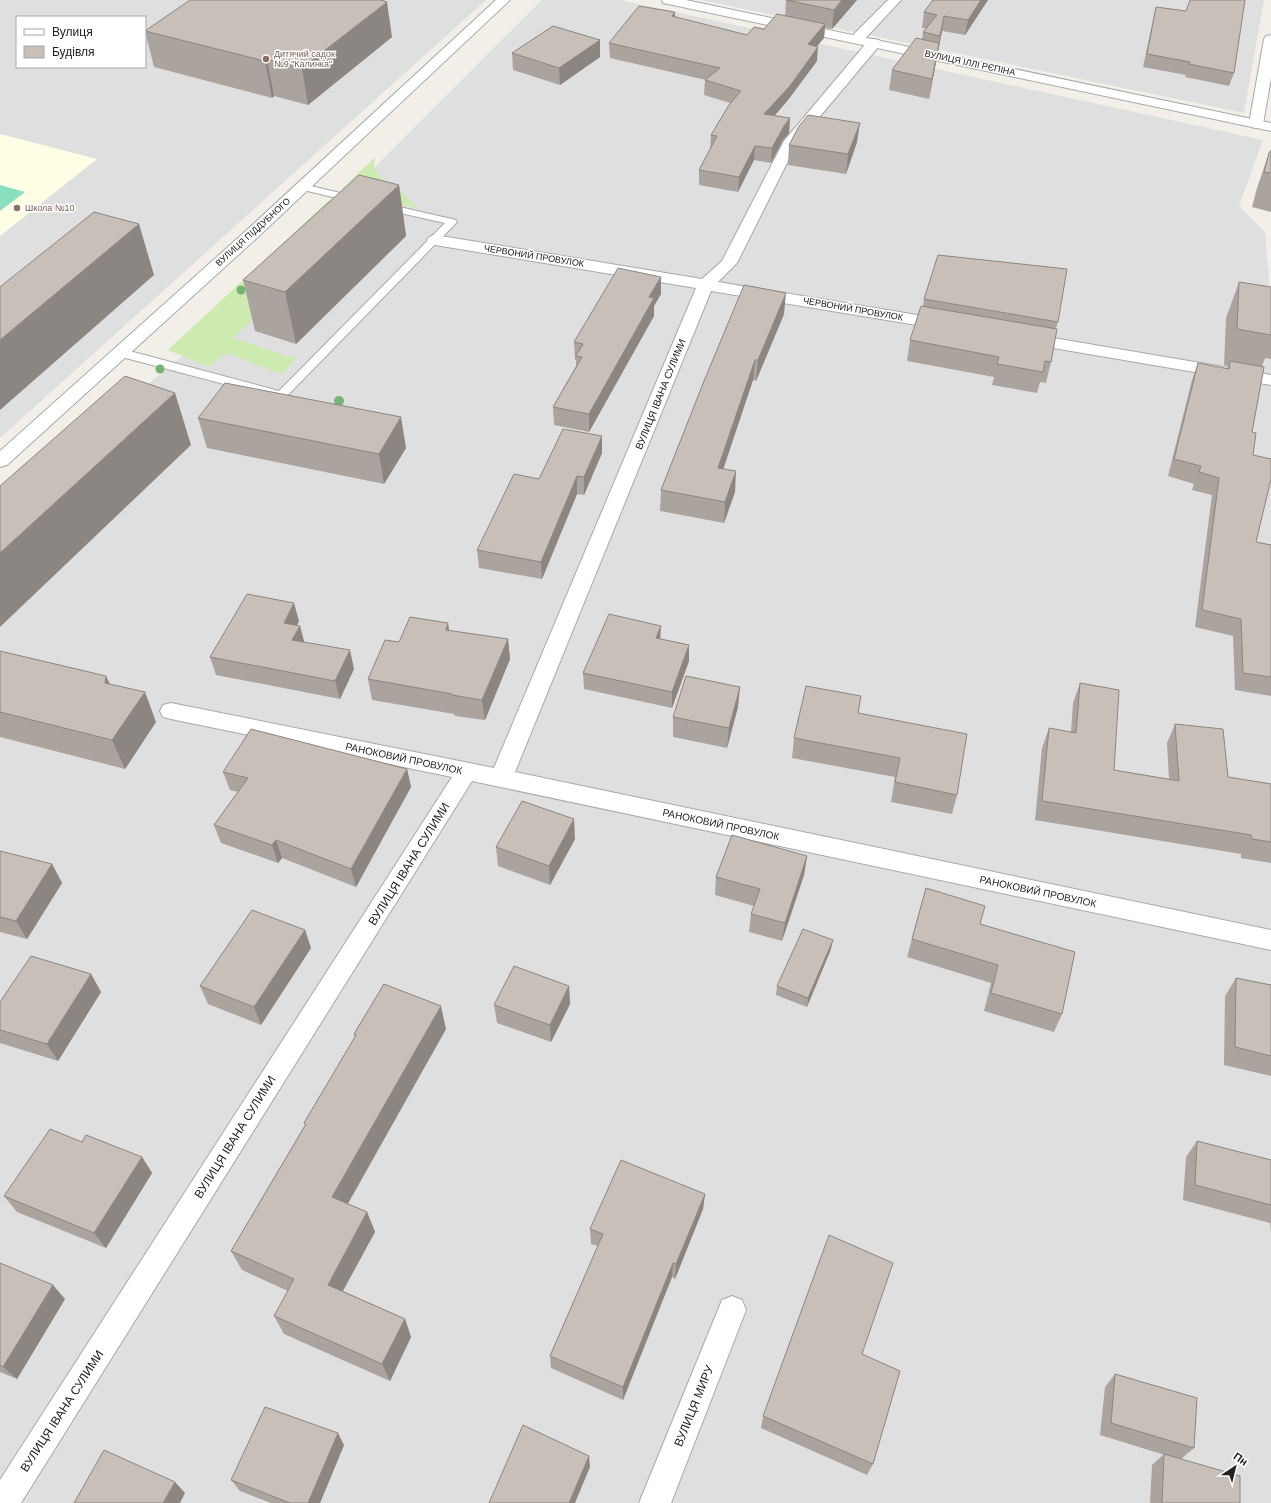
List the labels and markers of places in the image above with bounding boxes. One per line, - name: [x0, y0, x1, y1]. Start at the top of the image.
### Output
- place label: Дитячий садок №9 "Калинка": [274, 49, 335, 69]
- marker: Дитячий садок №9 "Калинка": [261, 54, 271, 64]
- marker: Школа №10: [12, 203, 22, 213]
- place label: Школа №10: [25, 203, 75, 213]

